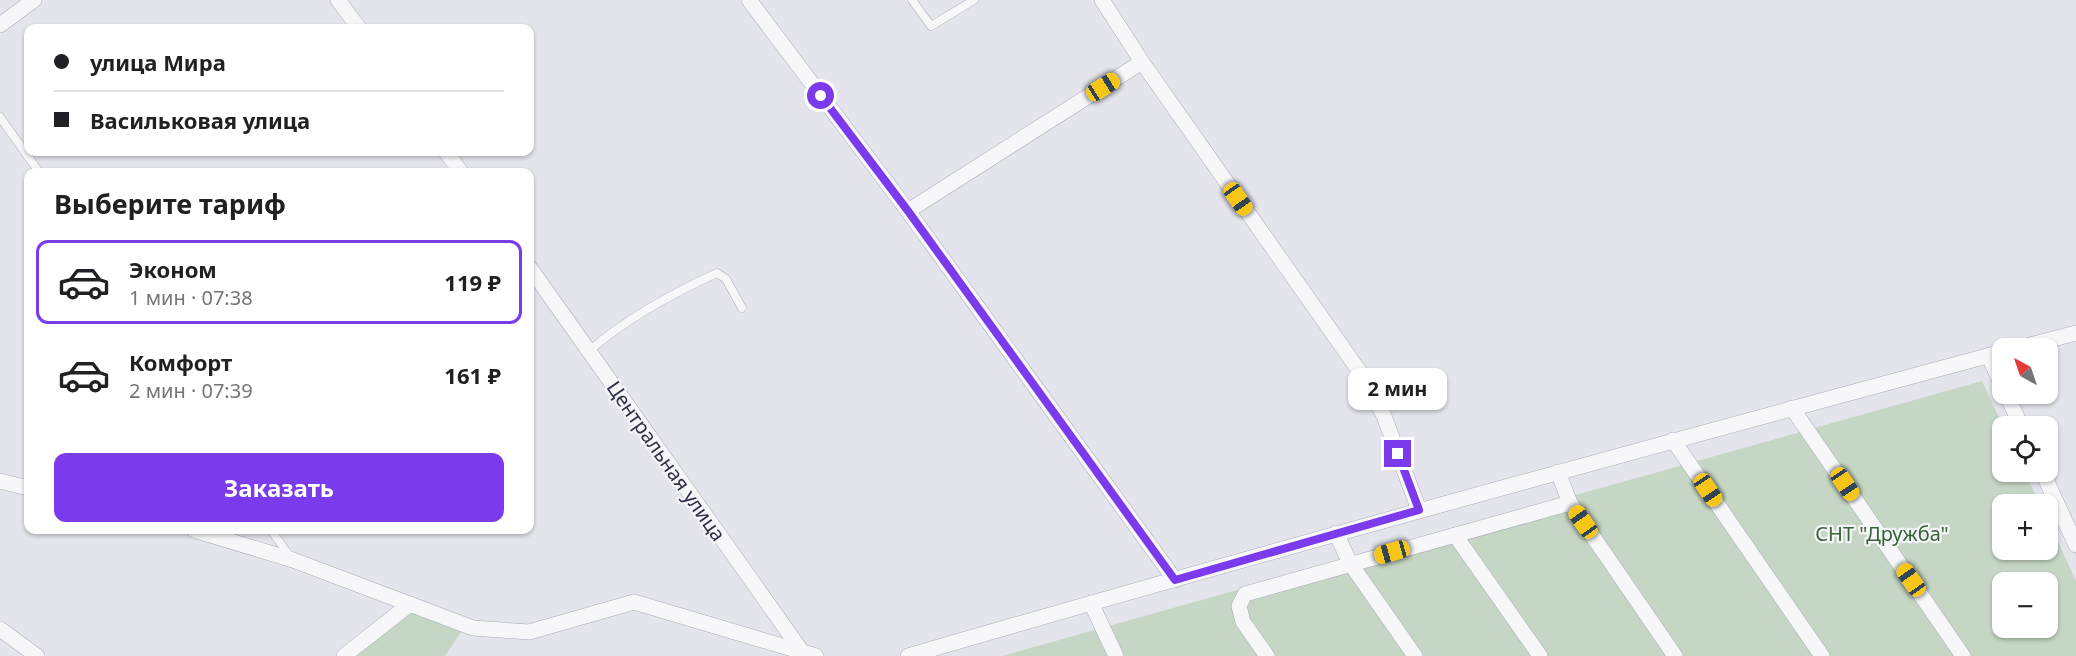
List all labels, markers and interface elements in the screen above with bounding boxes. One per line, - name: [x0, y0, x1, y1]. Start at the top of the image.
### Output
- text: улица Мира: [90, 47, 226, 77]
- car: [1083, 70, 1123, 104]
- route start: [807, 82, 834, 109]
- text: Васильковая улица: [90, 105, 310, 135]
- car: [1220, 179, 1256, 219]
- text: Выберите тариф: [54, 185, 286, 222]
- text: Эконом: [129, 254, 217, 284]
- icon: car: [57, 255, 111, 309]
- text: 119 ₽: [444, 267, 501, 297]
- text: 1 мин · 07:38: [129, 284, 253, 311]
- north arrow: [1992, 338, 2058, 404]
- map controls: [1992, 338, 2058, 638]
- text: Комфорт: [129, 347, 232, 377]
- icon: car: [57, 348, 111, 402]
- text: 161 ₽: [444, 360, 501, 390]
- callout: 2 мин: [1348, 367, 1448, 409]
- street label: Центральная улица: [601, 375, 732, 546]
- text: 2 мин: [1368, 375, 1427, 402]
- text: 2 мин · 07:39: [129, 377, 253, 404]
- button: locate: [1992, 416, 2058, 482]
- route end: [1384, 440, 1411, 467]
- button: Заказать: [54, 453, 504, 522]
- car: [1827, 464, 1863, 504]
- car: [1690, 470, 1726, 510]
- button: +: [1992, 494, 2058, 560]
- car: [1565, 502, 1601, 542]
- park label: СНТ "Дружба": [1815, 520, 1949, 547]
- car: [1372, 538, 1412, 566]
- car: [1893, 560, 1929, 600]
- button: −: [1992, 572, 2058, 638]

